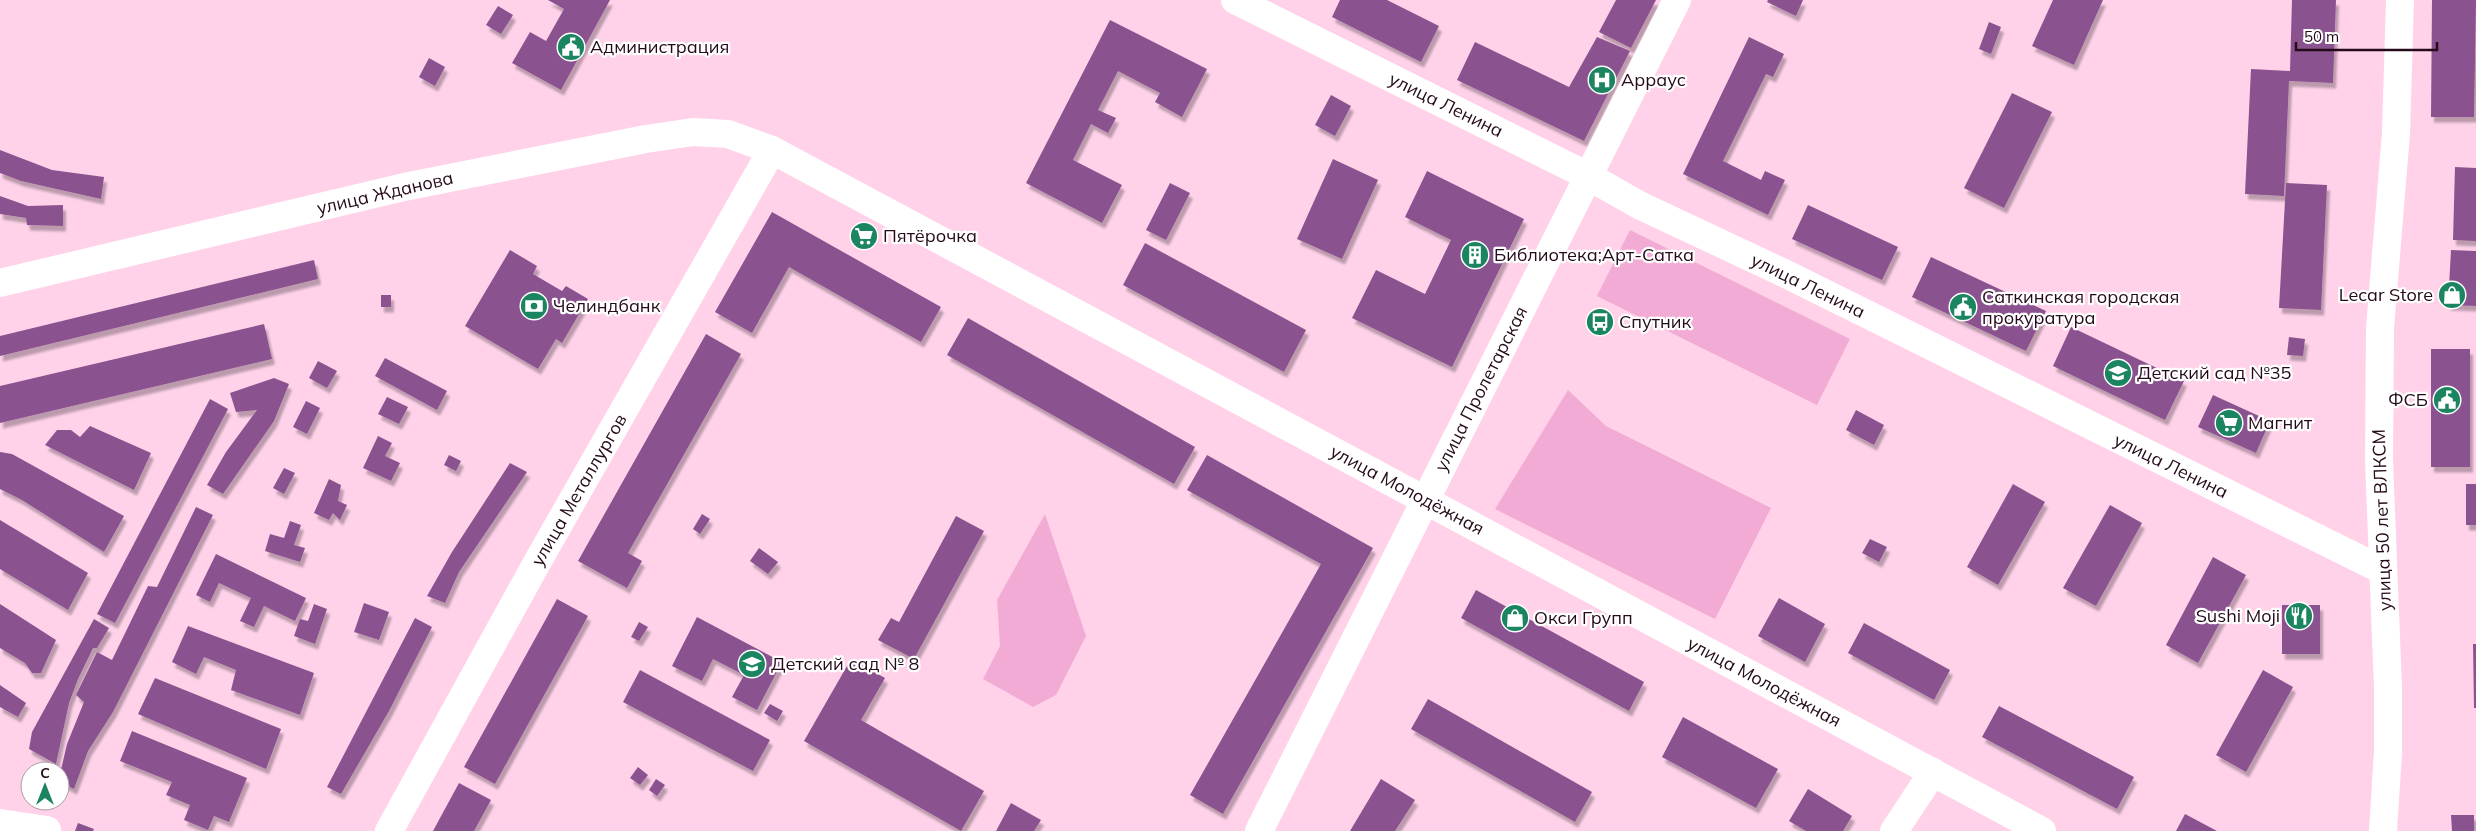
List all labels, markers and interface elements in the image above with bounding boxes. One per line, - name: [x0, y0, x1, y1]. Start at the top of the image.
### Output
- scale bar: [2296, 20, 2437, 52]
- text: 50 m: [2304, 27, 2339, 46]
- public building icon: Администрация: [556, 32, 586, 62]
- place label: Администрация: [590, 35, 729, 58]
- hospital icon: Арраус: [1587, 65, 1617, 95]
- street label: улица Ленина: [1385, 67, 1507, 142]
- place label: Арраус: [1621, 68, 1686, 91]
- street label: улица Жданова: [314, 166, 455, 219]
- supermarket icon: Пятёрочка: [849, 221, 879, 251]
- place label: Пятёрочка: [883, 224, 977, 247]
- building icon: Библиотека;Арт-Сатка: [1460, 240, 1490, 270]
- place label: Библиотека;Арт-Сатка: [1494, 243, 1694, 266]
- street label: улица Ленина: [1747, 248, 1869, 323]
- shop icon: Lecar Store: [2437, 280, 2467, 310]
- place label: Lecar Store: [2339, 283, 2433, 306]
- place label: Саткинская городская прокуратура: [1982, 285, 2179, 329]
- bank icon: Челиндбанк: [519, 291, 549, 321]
- public building icon: Саткинская городская прокуратура: [1948, 292, 1978, 322]
- place label: Челиндбанк: [553, 294, 661, 317]
- street label: улица Пролетарская: [1429, 302, 1532, 475]
- bus stop icon: Спутник: [1585, 307, 1615, 337]
- place label: Спутник: [1619, 310, 1691, 333]
- school or university icon: Детский сад №35: [2103, 358, 2133, 388]
- place label: Детский сад №35: [2137, 361, 2292, 384]
- public building icon: ФСБ: [2432, 385, 2462, 415]
- place label: ФСБ: [2388, 388, 2428, 411]
- supermarket icon: Магнит: [2214, 408, 2244, 438]
- street label: улица Металлургов: [526, 409, 632, 570]
- place label: Магнит: [2248, 411, 2313, 434]
- street label: улица Ленина: [2110, 428, 2232, 503]
- street label: улица 50 лет ВЛКСМ: [2367, 429, 2396, 611]
- street label: улица Молодёжная: [1326, 439, 1488, 540]
- restaurant icon: Sushi Moji: [2284, 601, 2314, 631]
- shop icon: Окси Групп: [1500, 603, 1530, 633]
- place label: Sushi Moji: [2196, 604, 2280, 627]
- place label: Окси Групп: [1534, 606, 1633, 629]
- street label: улица Молодёжная: [1683, 631, 1845, 732]
- school or university icon: Детский сад № 8: [737, 649, 767, 679]
- place label: Детский сад № 8: [771, 652, 919, 675]
- north arrow: [20, 761, 70, 811]
- text: С: [40, 764, 50, 782]

